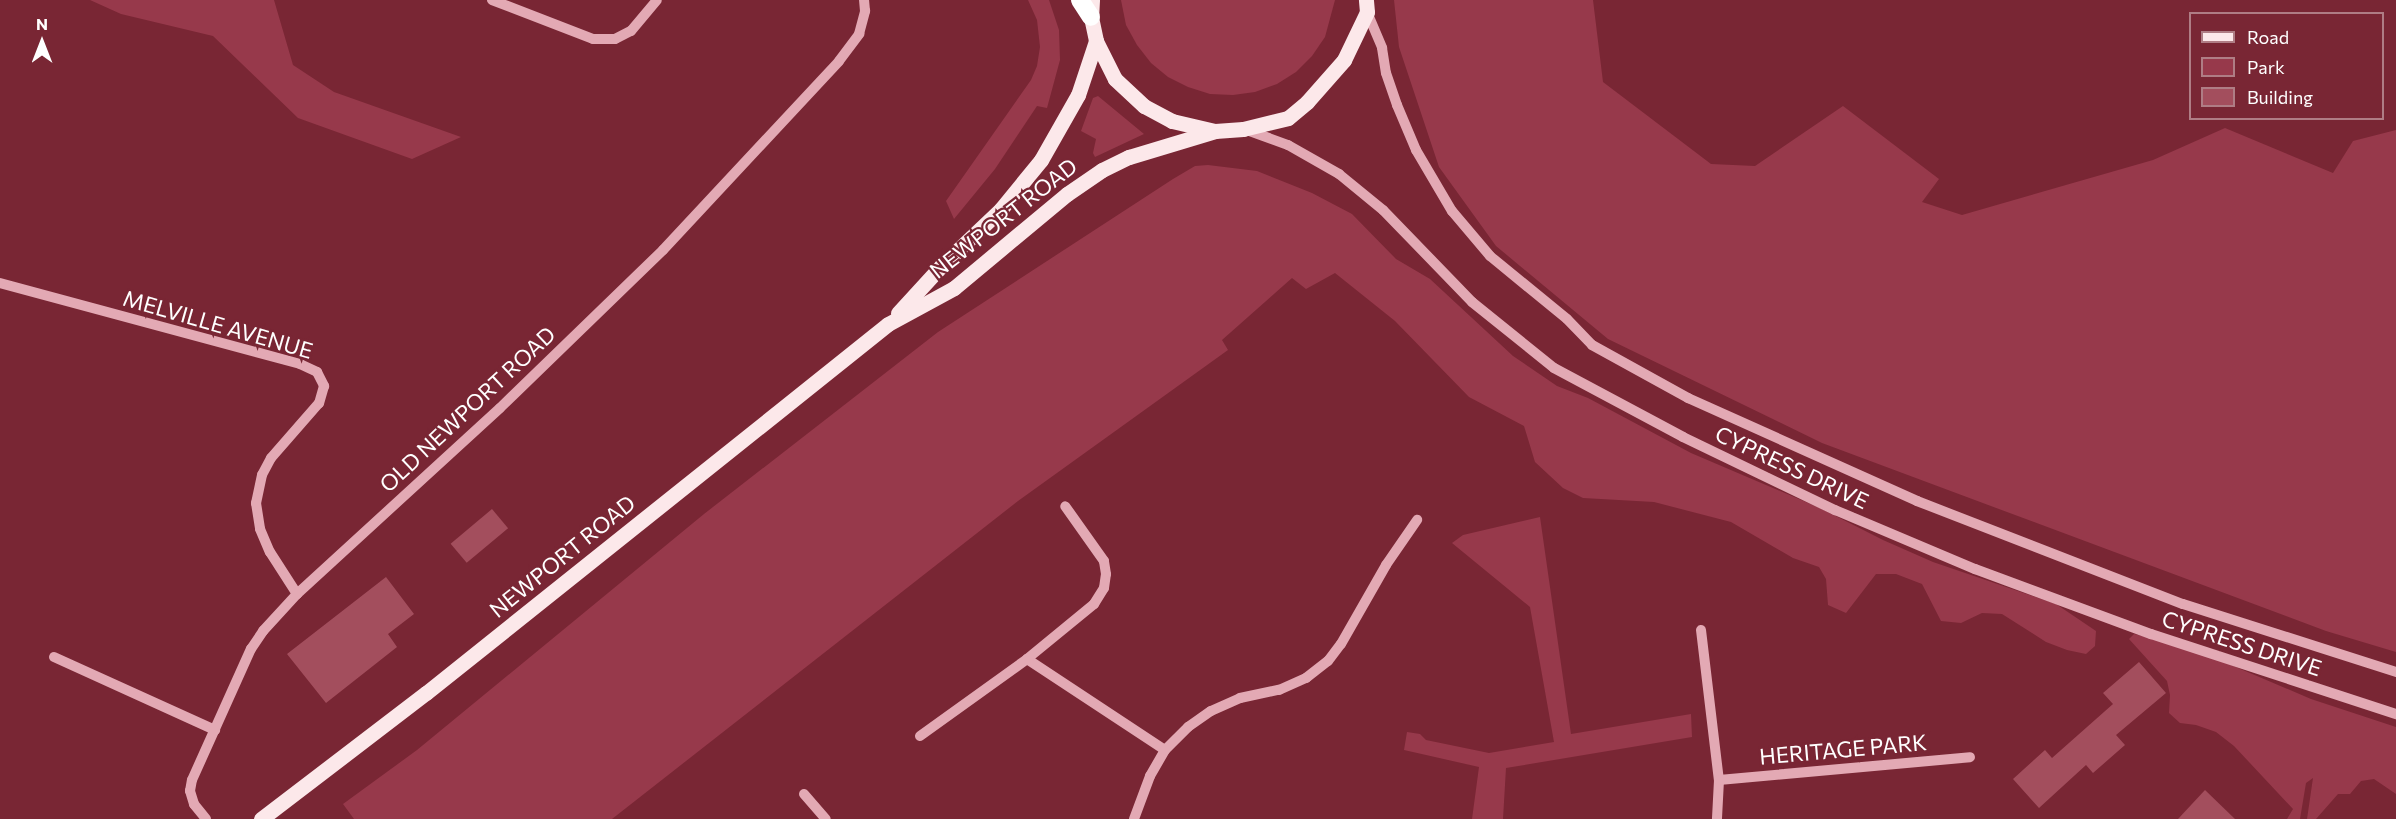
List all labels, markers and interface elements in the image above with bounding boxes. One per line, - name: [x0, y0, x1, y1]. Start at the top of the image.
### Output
- north arrow: [12, 12, 72, 72]
- legend: [2189, 12, 2384, 120]
- text: N: [36, 14, 48, 33]
- text: Road: [2247, 26, 2289, 48]
- text: Park: [2247, 56, 2285, 78]
- text: Building: [2247, 86, 2313, 108]
- street label: NEWPORT ROAD: [924, 152, 1082, 284]
- street label: MELVILLE AVENUE: [120, 284, 316, 364]
- street label: OLD NEWPORT ROAD: [374, 321, 560, 497]
- street label: CYPRESS DRIVE: [1711, 420, 1873, 514]
- street label: NEWPORT ROAD: [484, 489, 640, 623]
- street label: CYPRESS DRIVE: [2159, 605, 2325, 681]
- street label: HERITAGE PARK: [1758, 729, 1928, 769]

